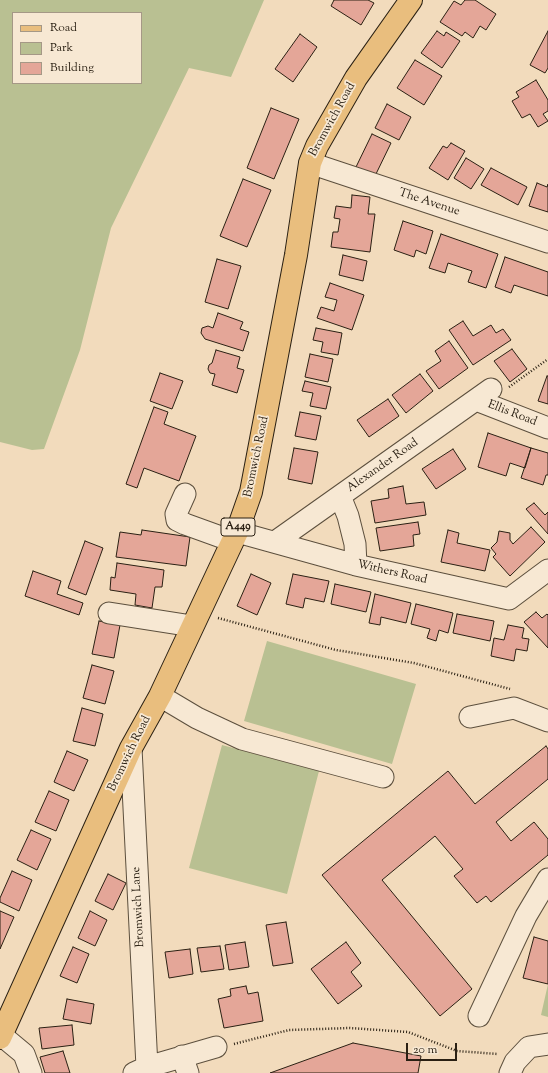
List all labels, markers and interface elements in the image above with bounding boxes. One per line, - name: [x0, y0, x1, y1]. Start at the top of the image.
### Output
- legend: [12, 12, 142, 84]
- text: Road: [50, 19, 77, 37]
- text: Park: [50, 39, 73, 57]
- text: Building: [50, 59, 94, 77]
- street label: Bromwich Road: [307, 80, 359, 160]
- street label: The Avenue: [397, 186, 461, 220]
- street label: Ellis Road: [485, 398, 539, 430]
- street label: Bromwich Road: [241, 415, 273, 499]
- street label: Alexander Road: [345, 436, 421, 496]
- road number: A449: [221, 518, 255, 536]
- street label: Withers Road: [356, 558, 428, 588]
- street label: Bromwich Road: [105, 714, 155, 794]
- street label: Bromwich Lane: [130, 866, 148, 948]
- scale bar: [408, 1035, 459, 1061]
- text: 20 m: [413, 1041, 437, 1059]

